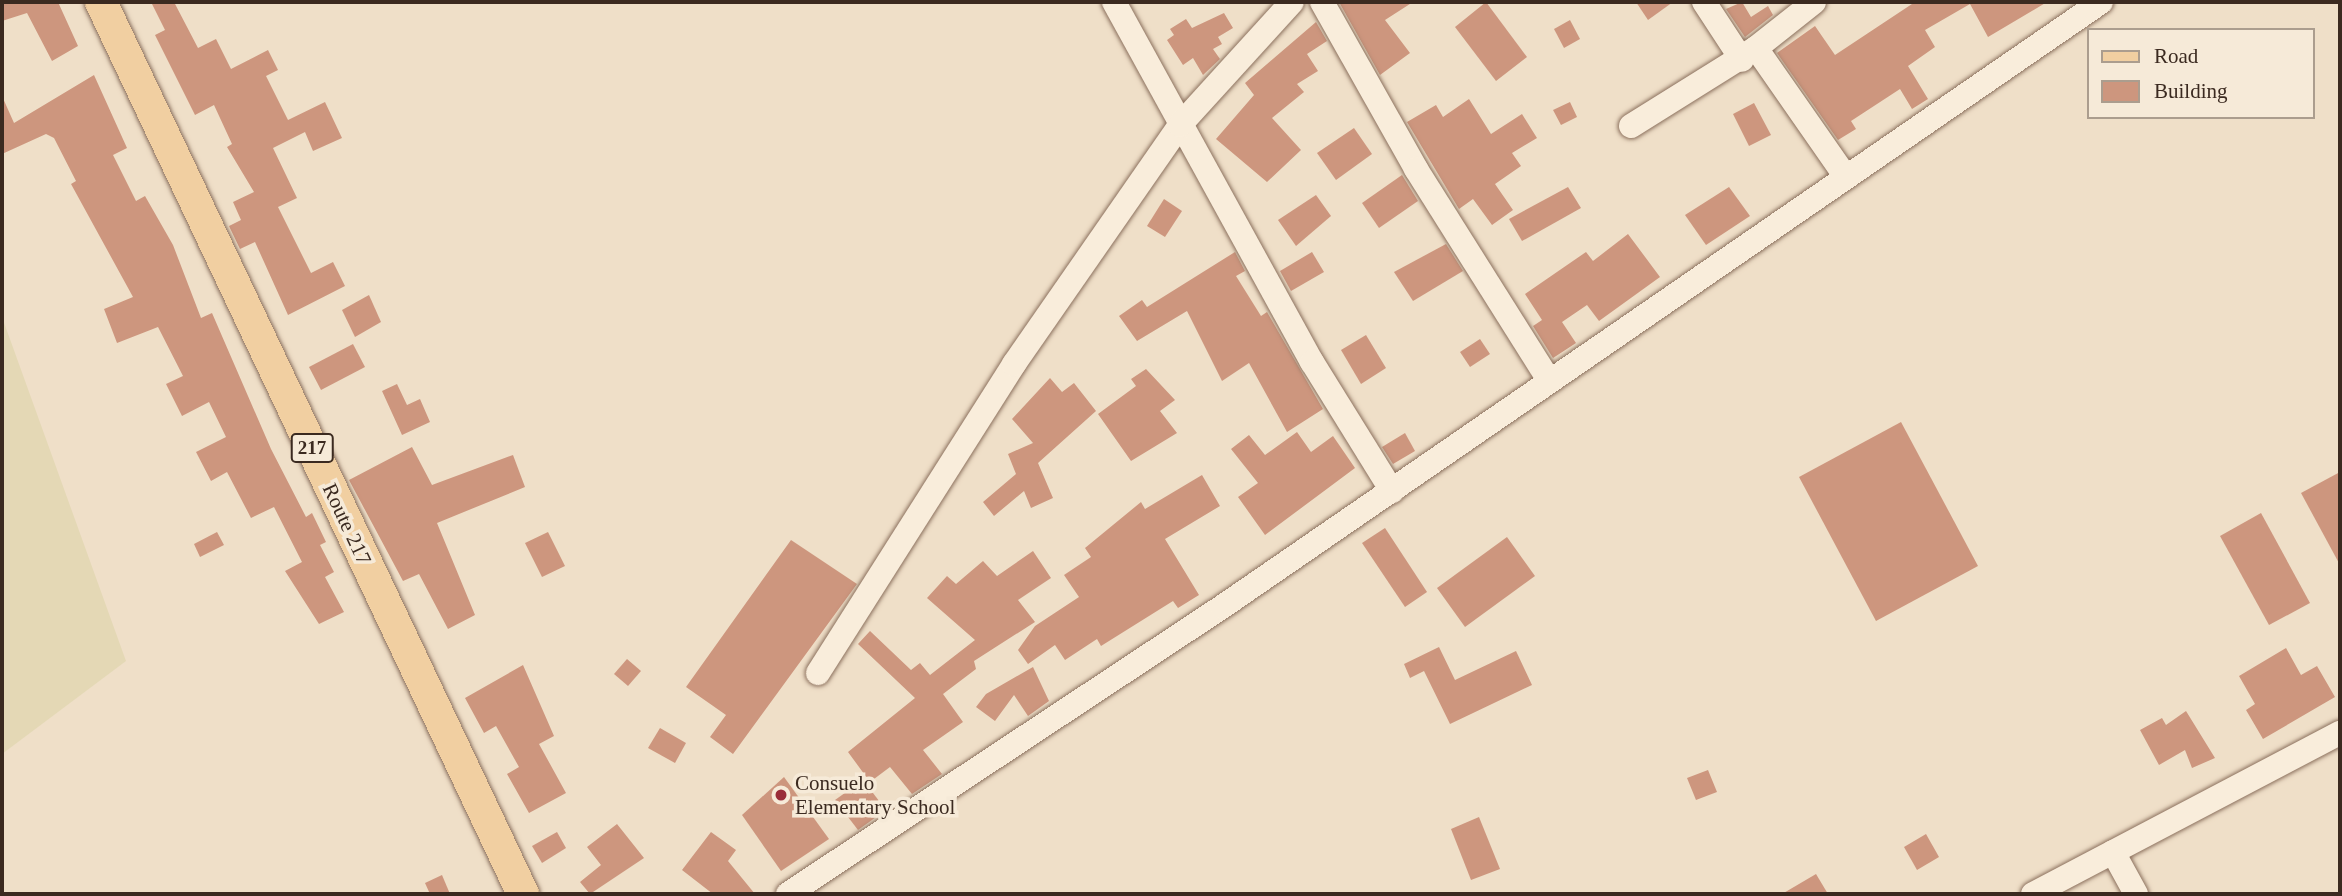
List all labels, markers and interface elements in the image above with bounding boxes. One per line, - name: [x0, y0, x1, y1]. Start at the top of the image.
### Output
- legend: [2086, 28, 2314, 119]
- text: Road: [2154, 44, 2198, 68]
- text: Building: [2154, 79, 2228, 103]
- road number: 217: [289, 432, 335, 463]
- street label: Route 217: [317, 479, 377, 569]
- place label: Consuelo Elementary School: [795, 770, 955, 820]
- marker: Consuelo Elementary School: [773, 787, 789, 803]

